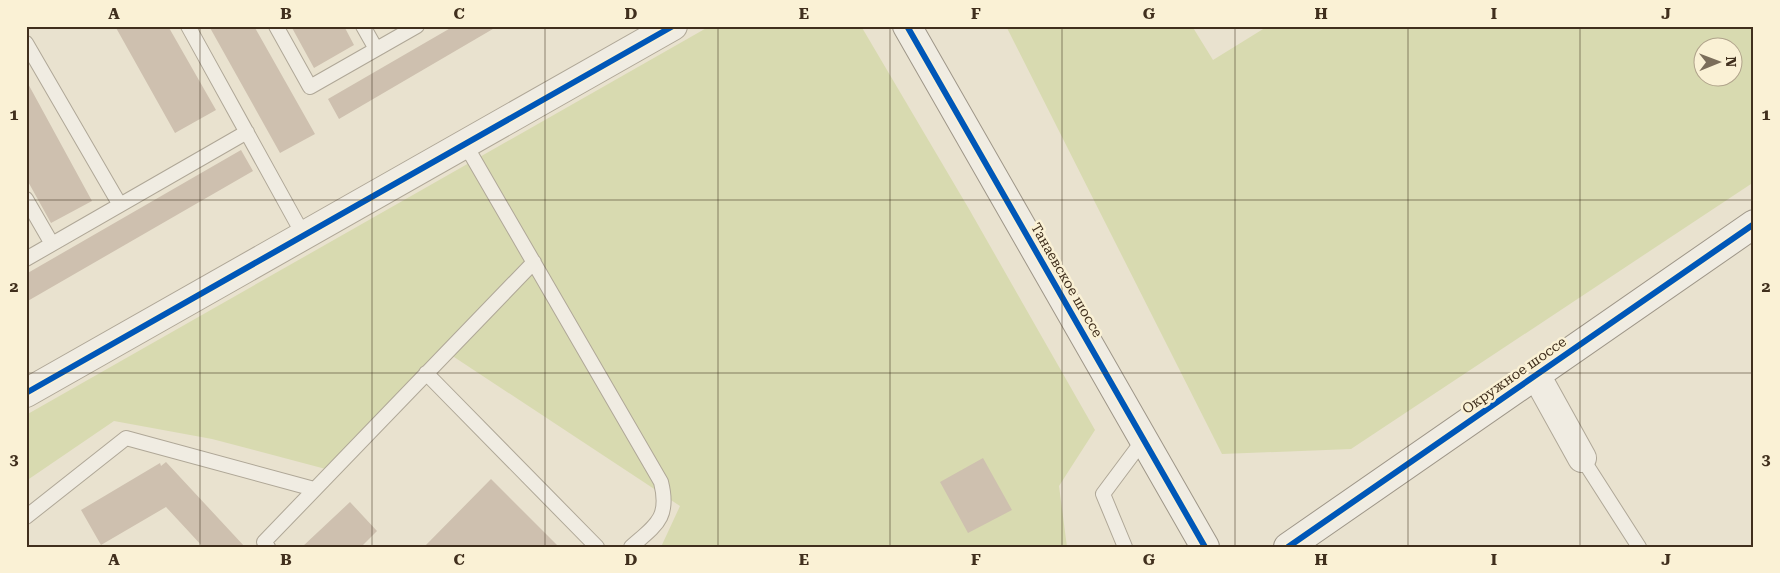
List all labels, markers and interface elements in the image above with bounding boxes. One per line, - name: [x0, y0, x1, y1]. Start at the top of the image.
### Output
- text: A: [108, 4, 120, 23]
- text: B: [280, 4, 292, 23]
- text: C: [453, 4, 465, 23]
- text: D: [625, 4, 638, 23]
- text: E: [799, 4, 809, 23]
- text: F: [971, 4, 981, 23]
- text: G: [1143, 4, 1156, 23]
- text: H: [1314, 4, 1328, 23]
- text: I: [1491, 4, 1497, 23]
- text: J: [1661, 4, 1671, 23]
- north arrow: [1692, 38, 1742, 88]
- text: N: [1723, 56, 1739, 68]
- text: 1: [10, 105, 19, 124]
- text: 1: [1762, 105, 1771, 124]
- street label: Танаевское шоссе: [1028, 220, 1106, 340]
- text: 2: [10, 277, 19, 296]
- text: 2: [1762, 277, 1771, 296]
- street label: Окружное шоссе: [1459, 333, 1569, 417]
- text: 3: [10, 450, 19, 469]
- text: 3: [1762, 450, 1771, 469]
- text: A: [108, 550, 120, 569]
- text: B: [280, 550, 292, 569]
- text: C: [453, 550, 465, 569]
- text: D: [625, 550, 638, 569]
- text: E: [799, 550, 809, 569]
- text: F: [971, 550, 981, 569]
- text: G: [1143, 550, 1156, 569]
- text: H: [1314, 550, 1328, 569]
- text: I: [1491, 550, 1497, 569]
- text: J: [1661, 550, 1671, 569]

